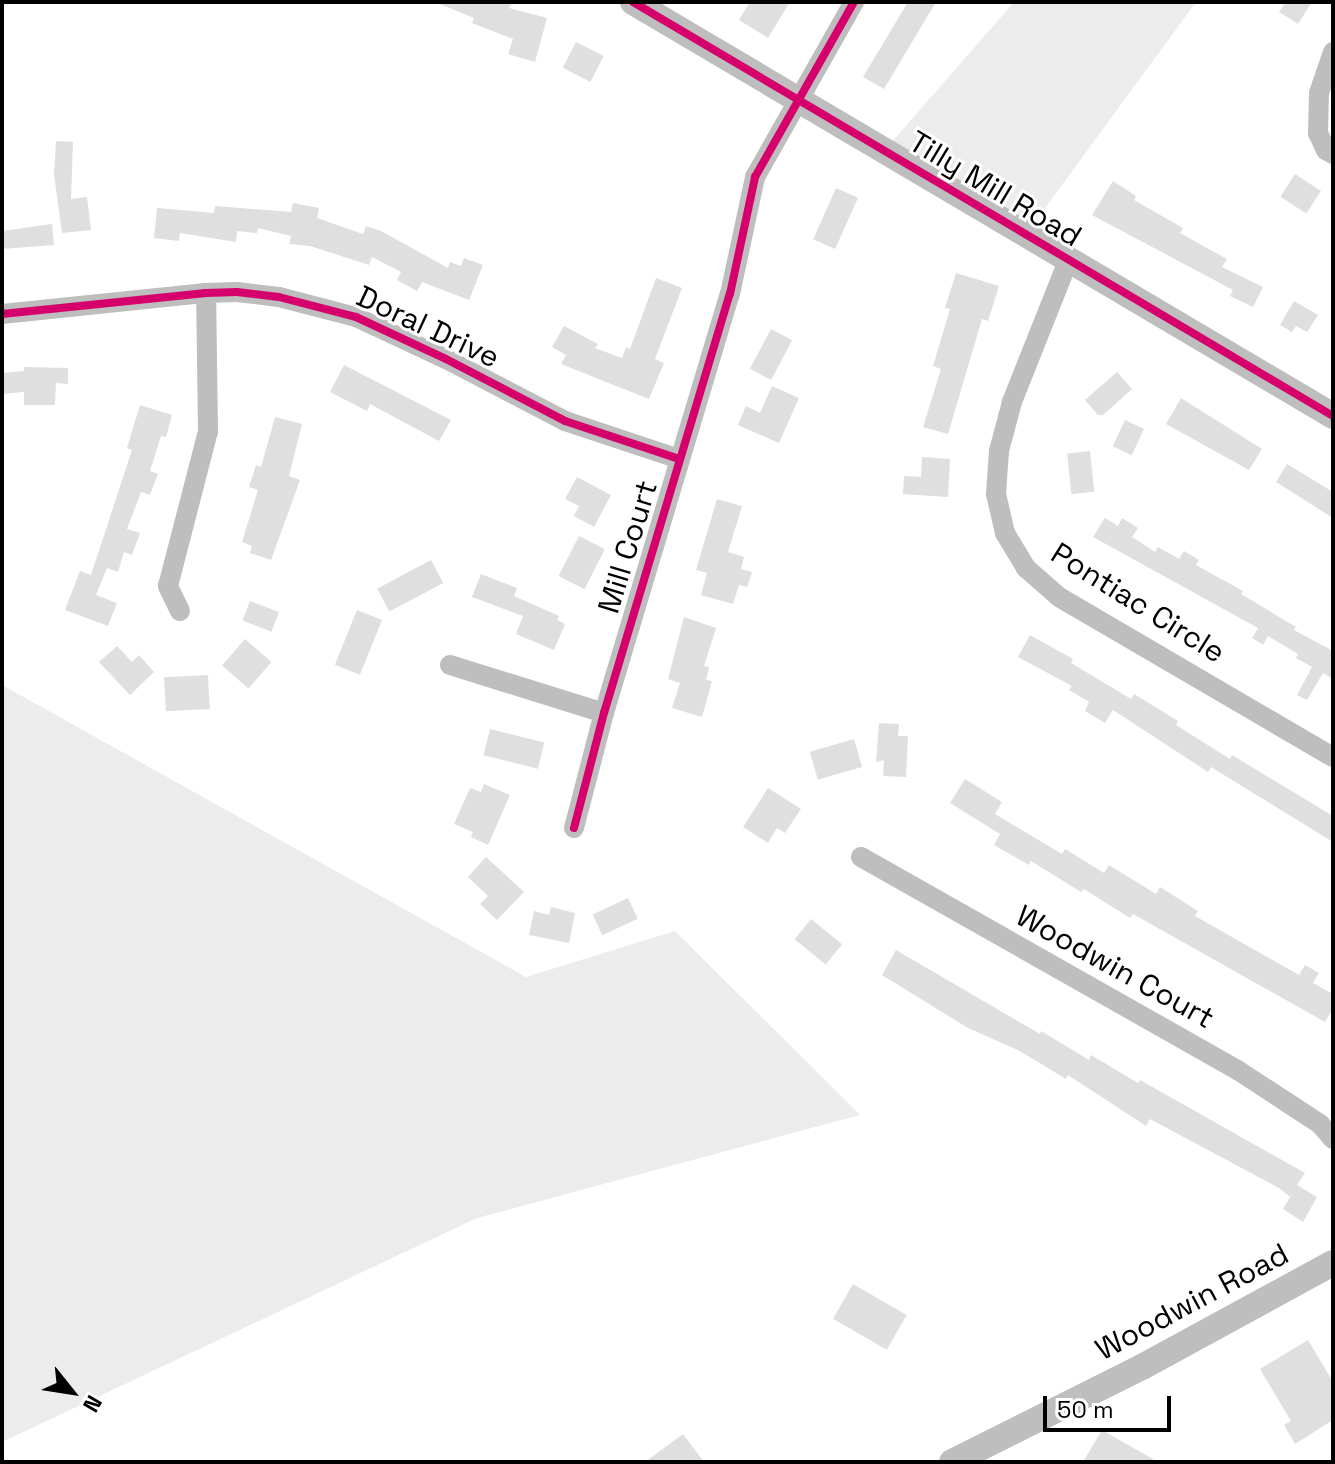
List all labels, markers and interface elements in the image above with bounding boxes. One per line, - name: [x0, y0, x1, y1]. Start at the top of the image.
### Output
- street label: Tilly Mill Road: [902, 123, 1088, 255]
- street label: Doral Drive: [351, 278, 505, 376]
- street label: Mill Court: [591, 476, 665, 618]
- street label: Pontiac Circle: [1044, 535, 1232, 671]
- street label: Woodwin Court: [1010, 898, 1220, 1036]
- street label: Woodwin Road: [1089, 1236, 1295, 1368]
- north arrow: [32, 1352, 112, 1432]
- scale bar: [1047, 1380, 1175, 1430]
- text: N: [77, 1391, 109, 1417]
- text: 50 m: [1057, 1394, 1114, 1425]

